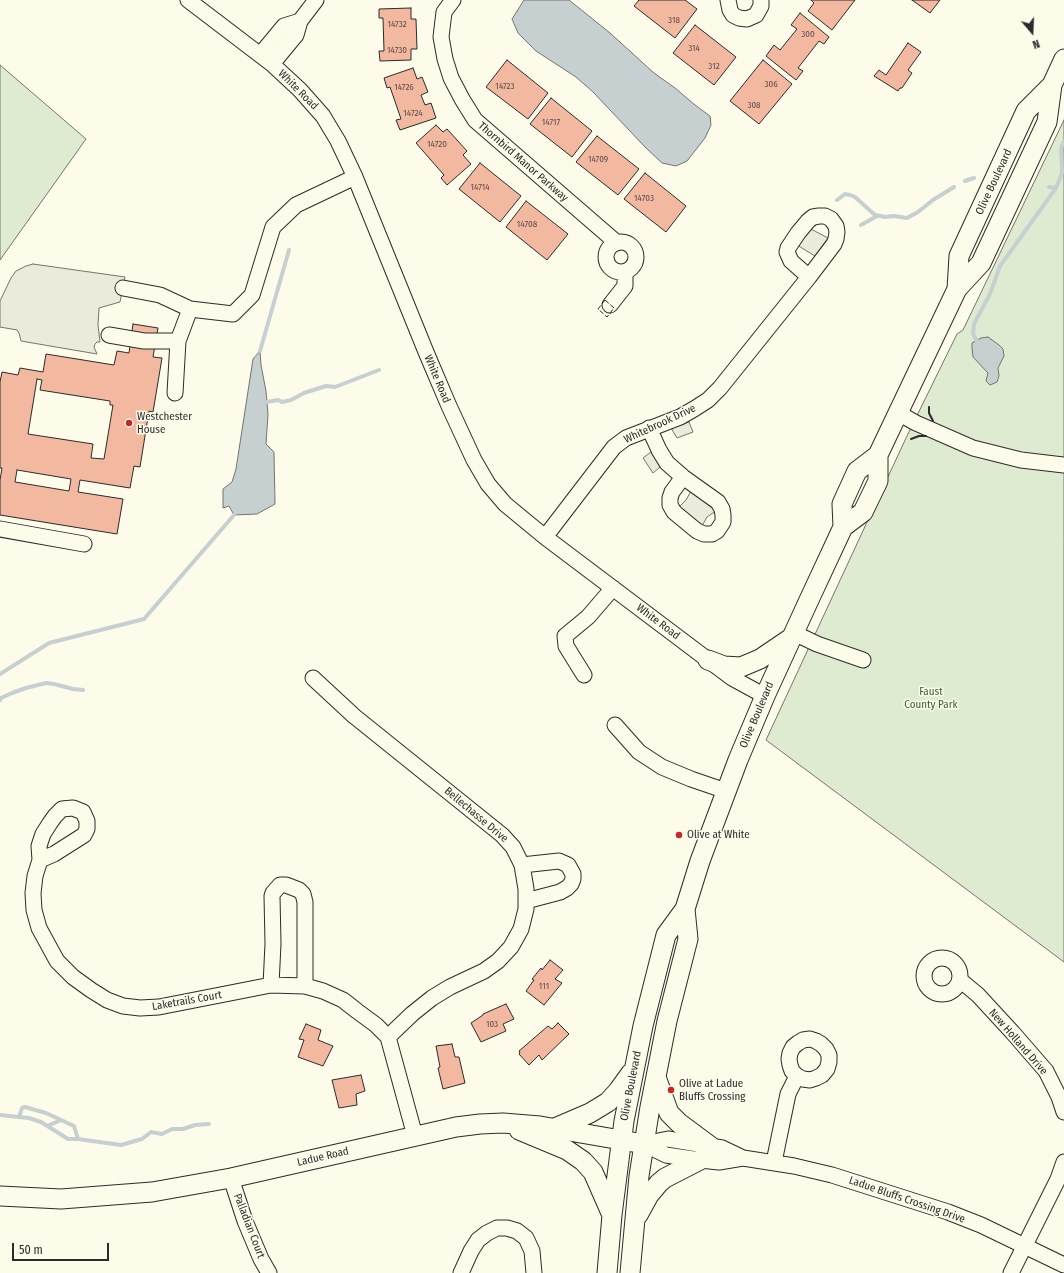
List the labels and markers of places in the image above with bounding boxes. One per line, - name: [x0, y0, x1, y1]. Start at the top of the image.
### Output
- place label: Westchester House: [137, 410, 192, 436]
- marker: Westchester House: [124, 418, 134, 428]
- place label: Olive at White: [687, 828, 750, 842]
- marker: Olive at White: [674, 830, 684, 840]
- place label: Olive at Ladue Bluffs Crossing: [679, 1077, 745, 1103]
- marker: Olive at Ladue Bluffs Crossing: [666, 1085, 676, 1095]

